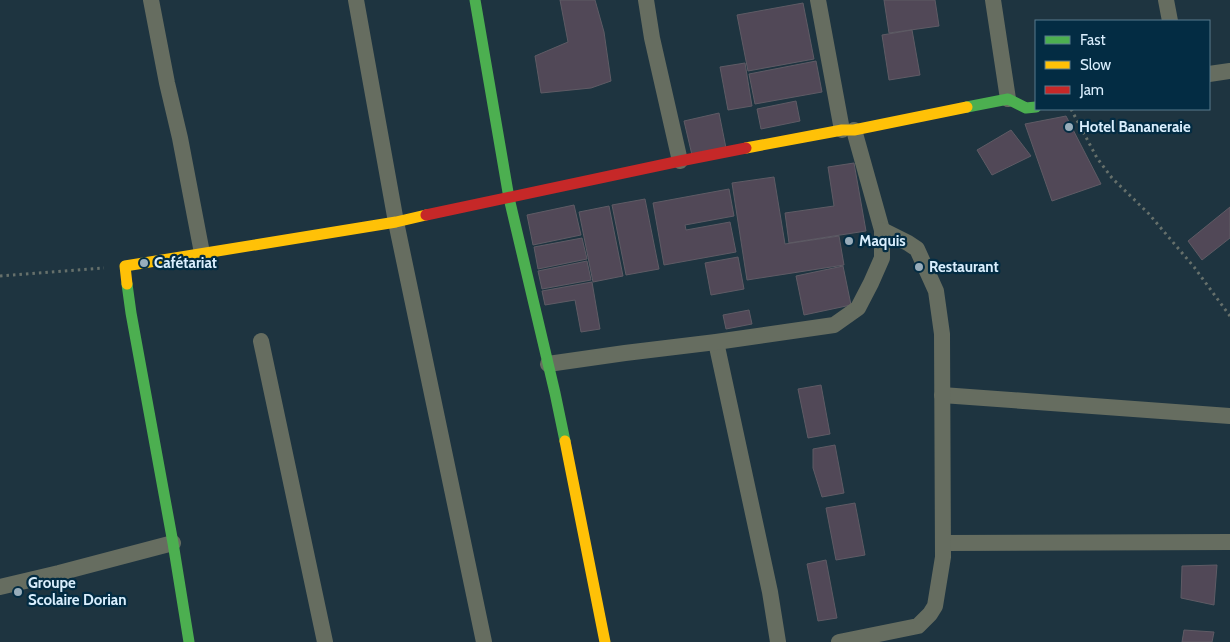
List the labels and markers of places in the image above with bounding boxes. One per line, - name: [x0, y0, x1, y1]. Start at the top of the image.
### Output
- place label: Hotel Bananeraie: [1079, 118, 1191, 136]
- marker: Hotel Bananeraie: [1063, 121, 1075, 133]
- place label: Maquis: [859, 232, 906, 250]
- marker: Maquis: [843, 235, 855, 247]
- place label: Cafétariat: [154, 254, 217, 272]
- marker: Cafétariat: [138, 257, 150, 269]
- place label: Restaurant: [929, 258, 999, 276]
- marker: Restaurant: [913, 261, 925, 273]
- place label: Groupe Scolaire Dorian: [28, 574, 127, 609]
- marker: Groupe Scolaire Dorian: [12, 586, 24, 598]

